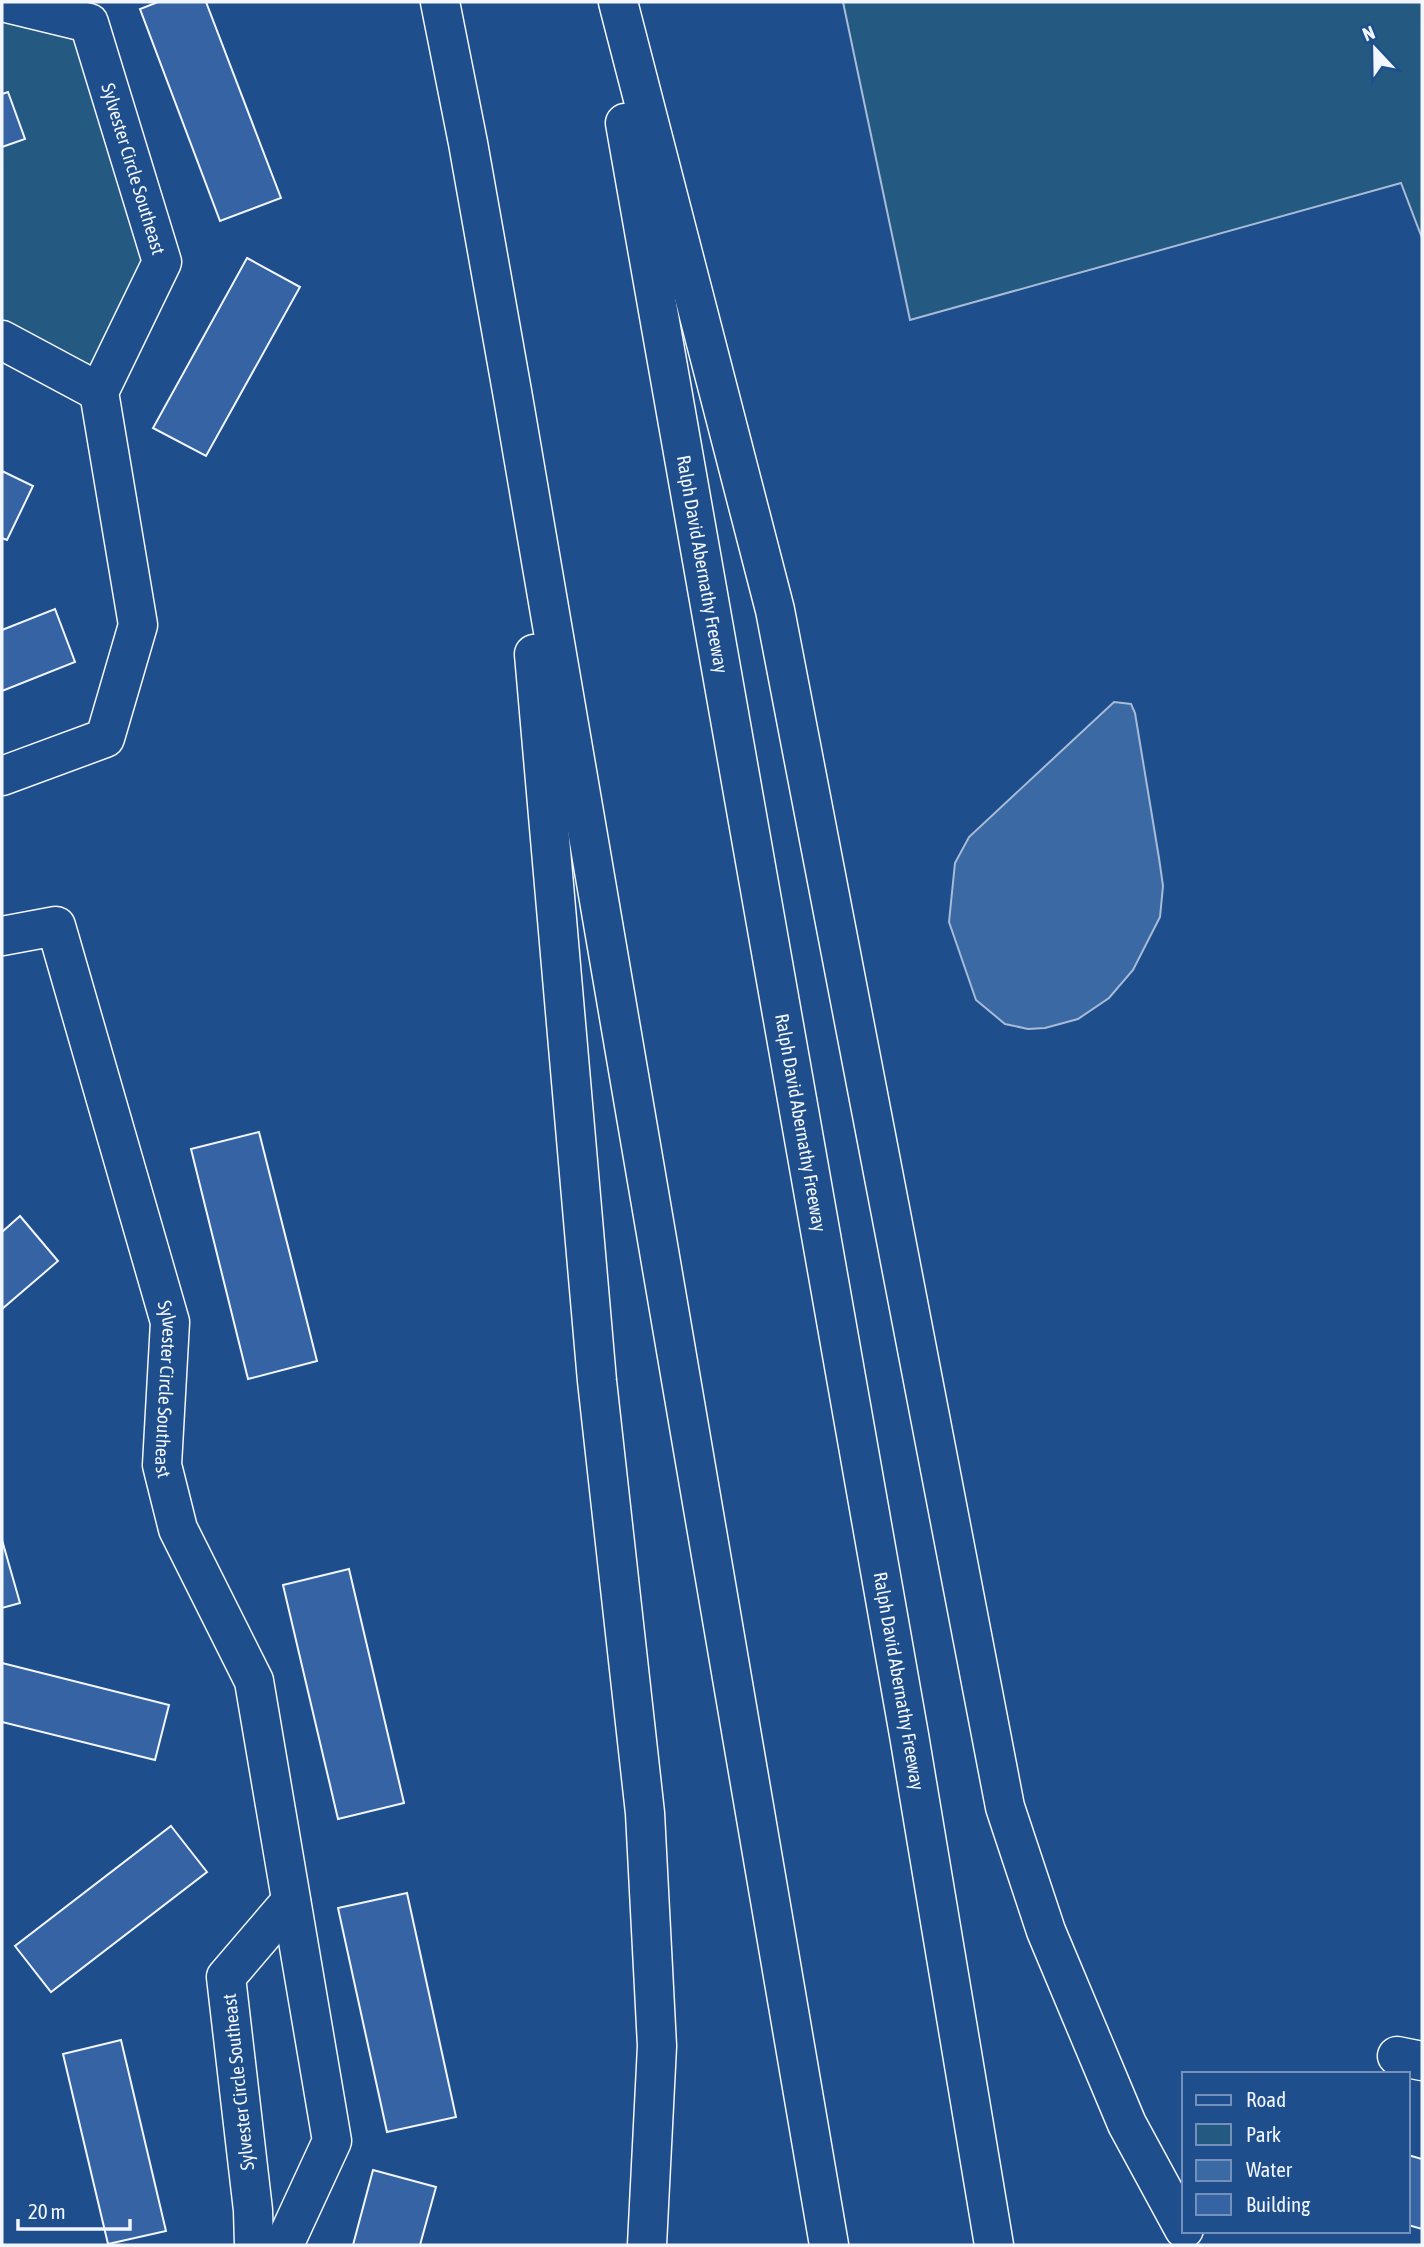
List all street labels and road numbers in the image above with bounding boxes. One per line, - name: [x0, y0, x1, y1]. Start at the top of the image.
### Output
- street label: Sylvester Circle Southeast: [97, 81, 170, 257]
- street label: Ralph David Abernathy Freeway: [673, 453, 733, 675]
- street label: Ralph David Abernathy Freeway: [771, 1012, 831, 1234]
- street label: Sylvester Circle Southeast: [151, 1298, 181, 1480]
- street label: Ralph David Abernathy Freeway: [869, 1570, 929, 1792]
- street label: Sylvester Circle Southeast: [218, 1993, 258, 2171]

